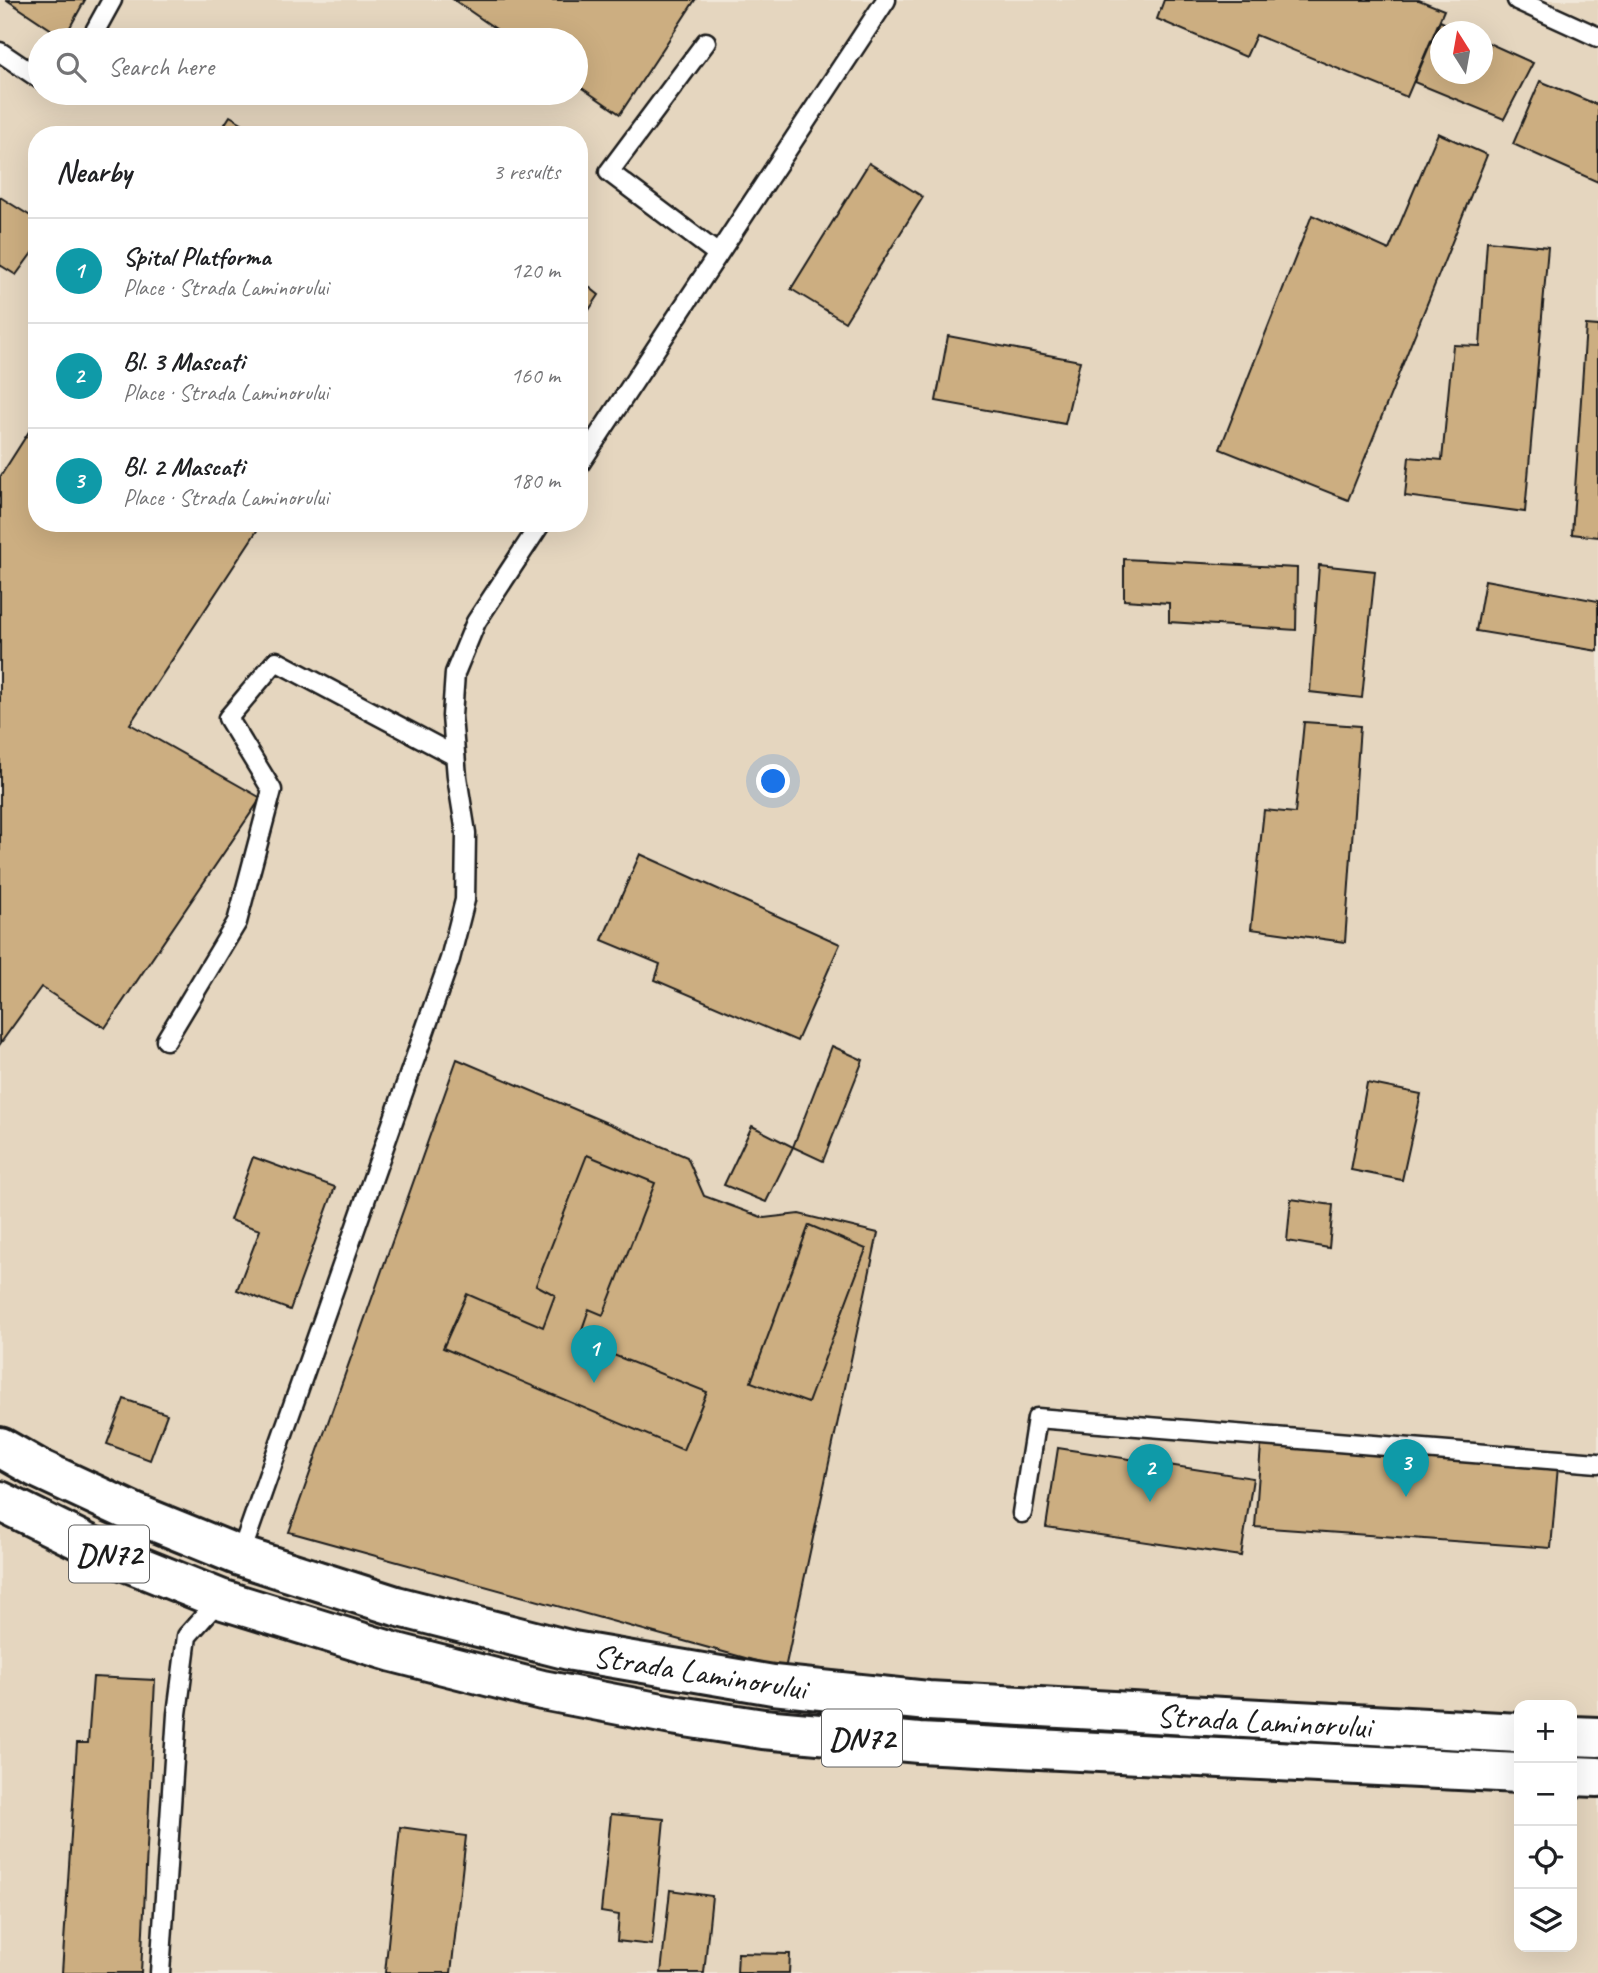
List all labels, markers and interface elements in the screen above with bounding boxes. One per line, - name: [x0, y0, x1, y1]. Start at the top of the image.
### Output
- north arrow: [1430, 21, 1493, 84]
- search box: [28, 28, 588, 105]
- icon: search: [52, 48, 90, 86]
- text: Search here: [108, 50, 214, 83]
- text: Nearby: [56, 153, 132, 191]
- text: 3 results: [493, 157, 560, 186]
- text: Spital Platforma: [123, 240, 271, 273]
- text: 1: [74, 256, 84, 285]
- text: 120 m: [511, 256, 560, 285]
- text: Place · Strada Laminorului: [123, 273, 329, 302]
- text: Bl. 3 Mascati: [123, 345, 244, 378]
- text: 2: [74, 361, 84, 390]
- text: 160 m: [511, 361, 560, 390]
- text: Place · Strada Laminorului: [123, 378, 329, 407]
- text: Bl. 2 Mascati: [123, 450, 244, 483]
- text: 3: [74, 466, 84, 495]
- text: 180 m: [511, 466, 560, 495]
- text: Place · Strada Laminorului: [123, 483, 329, 512]
- your location: [756, 764, 790, 798]
- pin: 1: [571, 1325, 617, 1383]
- pin: 3: [1383, 1439, 1429, 1497]
- pin: 2: [1127, 1444, 1173, 1502]
- road number: DN72: [69, 1526, 149, 1582]
- street label: Strada Laminorului: [590, 1634, 813, 1710]
- street label: Strada Laminorului: [1156, 1694, 1376, 1748]
- map controls: [1514, 1700, 1577, 1952]
- button: +: [1514, 1700, 1577, 1763]
- road number: DN72: [822, 1709, 902, 1766]
- button: −: [1514, 1763, 1577, 1826]
- button: locate: [1514, 1826, 1577, 1889]
- button: layers: [1514, 1889, 1577, 1952]

